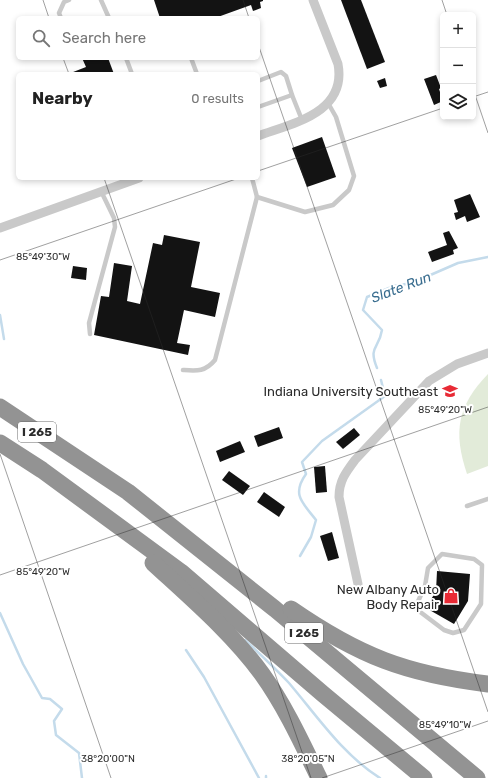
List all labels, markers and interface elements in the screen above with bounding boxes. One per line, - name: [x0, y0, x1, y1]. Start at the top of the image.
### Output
- map controls: [440, 12, 476, 120]
- button: +: [440, 12, 476, 48]
- search box: [16, 16, 260, 60]
- icon: search: [30, 27, 52, 49]
- text: Search here: [62, 29, 146, 47]
- button: −: [440, 48, 476, 84]
- button: layers: [440, 84, 476, 120]
- text: Nearby: [32, 88, 93, 108]
- text: 0 results: [191, 91, 244, 106]
- text: 85°49'30"W: [16, 251, 70, 263]
- water label: Slate Run: [369, 268, 434, 307]
- school or university icon: Indiana University Southeast: [441, 382, 459, 400]
- place label: Indiana University Southeast: [264, 384, 438, 399]
- text: 85°49'20"W: [418, 404, 472, 416]
- road number: I 265: [18, 422, 56, 442]
- text: 85°49'20"W: [16, 566, 70, 578]
- place label: New Albany Auto Body Repair: [337, 582, 439, 612]
- shop icon: New Albany Auto Body Repair: [442, 587, 460, 605]
- road number: I 265: [285, 623, 323, 643]
- text: 85°49'10"W: [419, 719, 471, 731]
- text: 38°20'00"N: [81, 753, 135, 765]
- text: 38°20'05"N: [281, 753, 335, 765]

